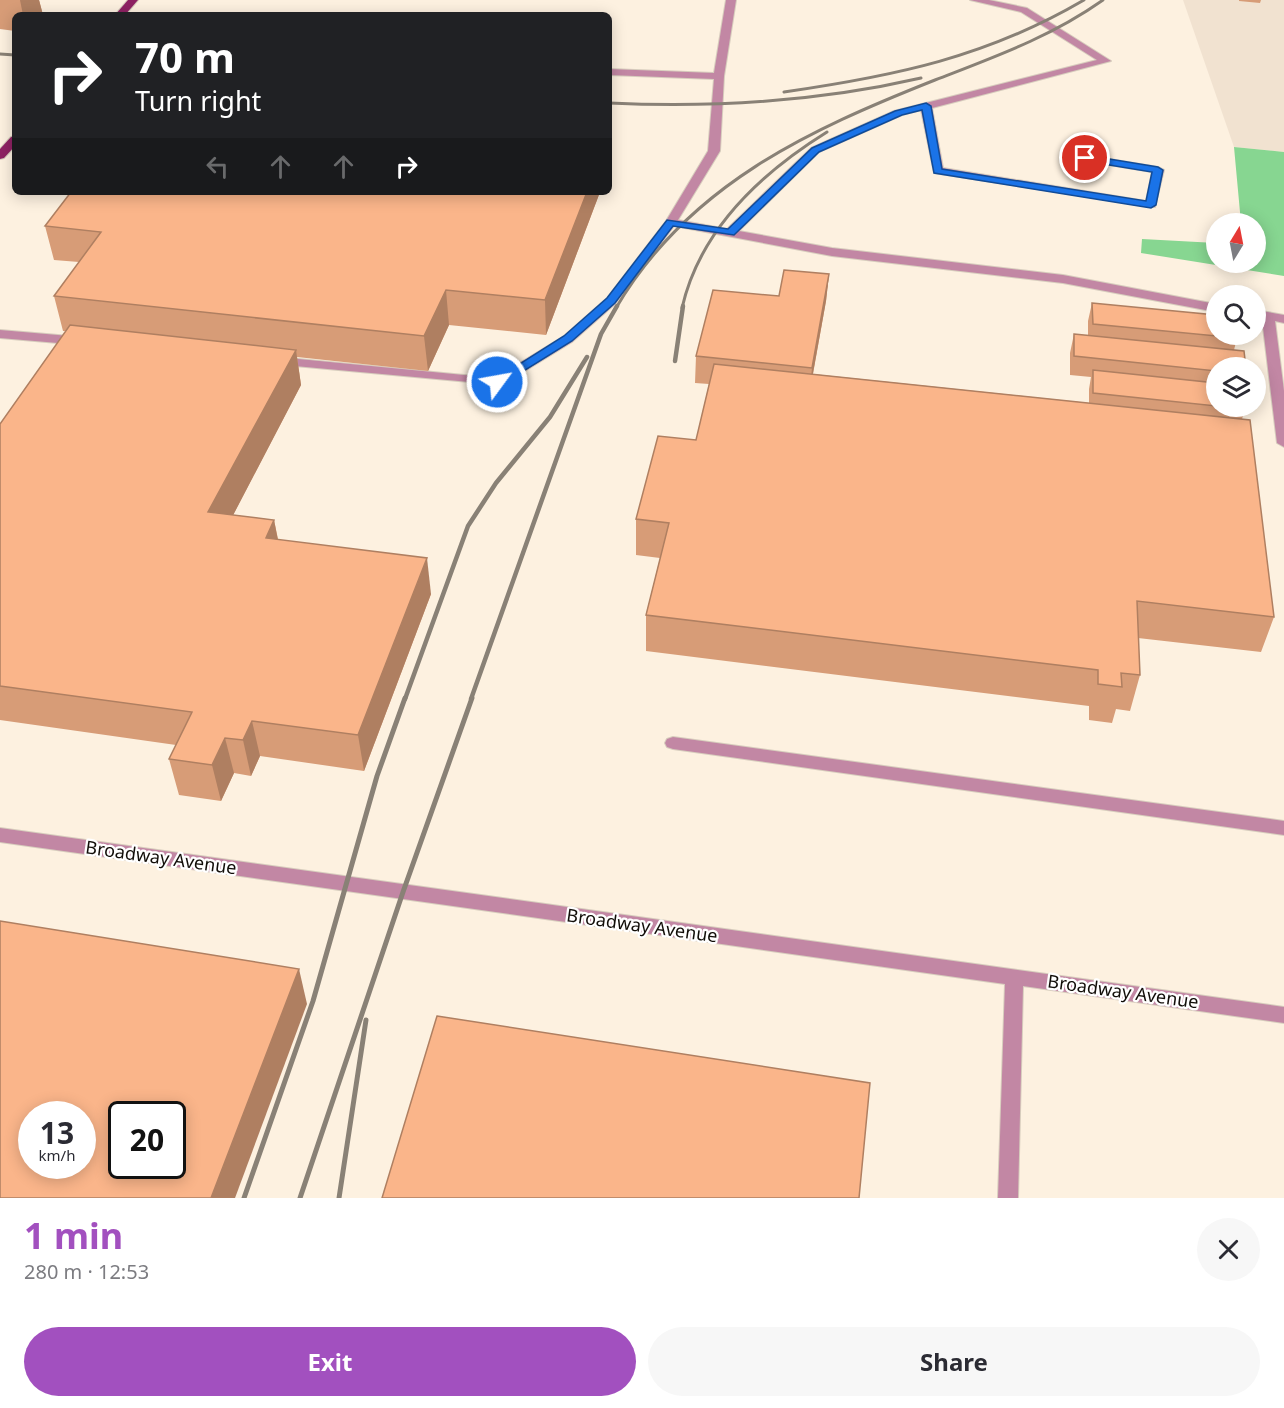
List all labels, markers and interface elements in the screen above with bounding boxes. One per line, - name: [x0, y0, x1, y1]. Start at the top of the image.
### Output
- text: 70 m: [135, 28, 235, 85]
- icon: right: [36, 36, 114, 114]
- text: Turn right: [135, 82, 261, 119]
- pin: [1059, 132, 1110, 183]
- icon: arrive: [1068, 141, 1101, 174]
- icon: left: [201, 150, 234, 183]
- icon: ahead: [264, 150, 297, 183]
- icon: ahead: [327, 150, 360, 183]
- icon: right: [390, 150, 423, 183]
- north arrow: [1206, 213, 1266, 273]
- map controls: [1206, 213, 1266, 417]
- button: search: [1206, 285, 1266, 345]
- position arrow: [465, 350, 529, 414]
- button: layers: [1206, 357, 1266, 417]
- street label: Broadway Avenue: [84, 835, 238, 879]
- street label: Broadway Avenue: [565, 903, 719, 947]
- street label: Broadway Avenue: [1046, 969, 1200, 1013]
- speed limit sign: 20: [108, 1101, 186, 1179]
- text: 13: [40, 1112, 74, 1153]
- text: km/h: [39, 1145, 75, 1165]
- text: 1 min: [24, 1211, 123, 1260]
- button: close: [1197, 1218, 1260, 1281]
- text: 280 m · 12:53: [24, 1258, 149, 1285]
- button: Exit: [24, 1327, 636, 1396]
- button: Share: [648, 1327, 1260, 1396]

